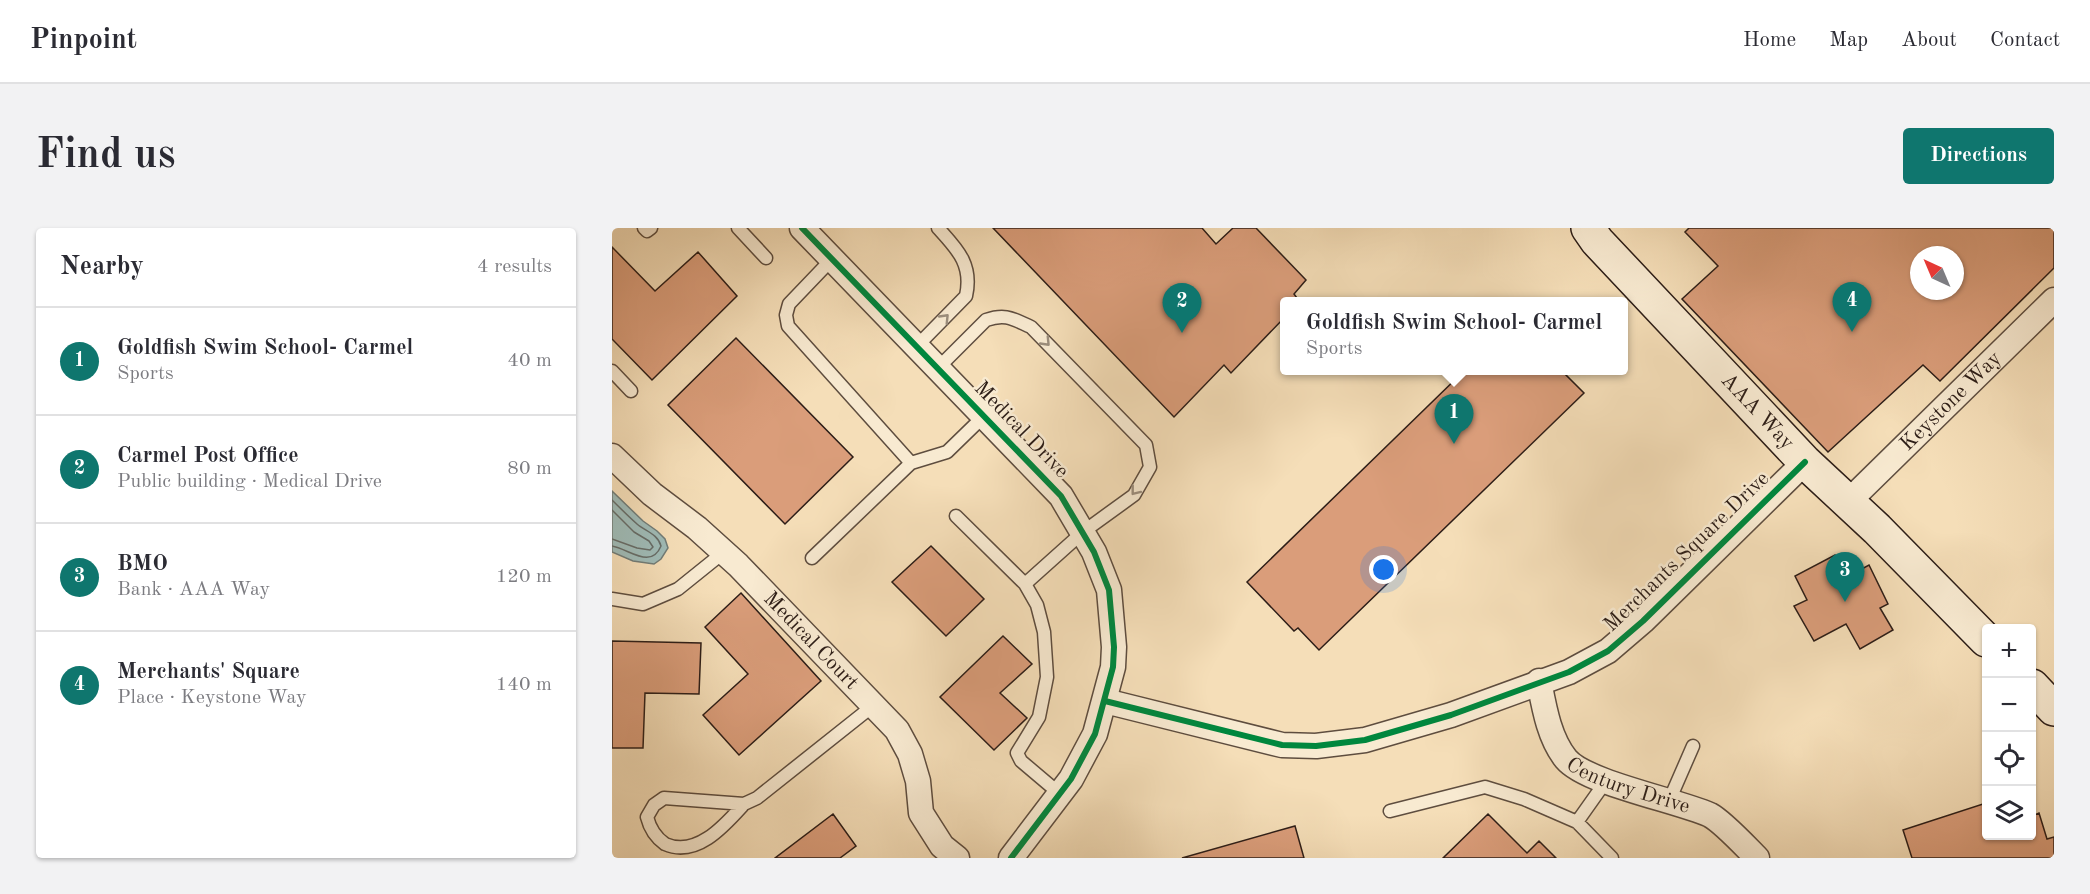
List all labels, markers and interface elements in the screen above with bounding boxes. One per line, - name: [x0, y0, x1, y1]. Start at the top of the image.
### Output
- text: Pinpoint: [30, 27, 137, 55]
- text: Home: [1743, 30, 1796, 51]
- text: Map: [1829, 30, 1868, 51]
- text: About: [1901, 30, 1957, 51]
- text: Contact: [1990, 30, 2060, 51]
- button: Directions: [1903, 128, 2054, 184]
- text: Find us: [36, 135, 175, 177]
- north arrow: [1910, 246, 1964, 300]
- text: Nearby: [60, 254, 144, 280]
- text: 4 results: [477, 257, 552, 277]
- pin: 4: [1832, 282, 1872, 332]
- pin: 2: [1162, 284, 1202, 333]
- popup: [1280, 297, 1628, 375]
- text: Goldfish Swim School- Carmel: [1306, 312, 1602, 334]
- one-way arrow: [937, 314, 948, 325]
- one-way arrow: [1038, 335, 1049, 346]
- text: Goldfish Swim School- Carmel: [117, 337, 413, 359]
- text: Sports: [1306, 339, 1362, 359]
- street label: Keystone Way: [1896, 347, 2005, 455]
- text: 1: [74, 351, 85, 371]
- text: 40 m: [507, 351, 552, 371]
- text: Sports: [117, 364, 174, 384]
- street label: AAA Way: [1717, 369, 1798, 454]
- street label: Medical Drive: [970, 378, 1072, 482]
- pin: 1: [1434, 394, 1474, 444]
- text: Carmel Post Office: [117, 445, 299, 467]
- text: 2: [74, 459, 85, 479]
- text: 80 m: [507, 459, 552, 479]
- street label: Merchants Square Drive: [1600, 468, 1774, 636]
- text: Public building · Medical Drive: [117, 472, 382, 492]
- one-way arrow: [1131, 484, 1142, 495]
- pin: 3: [1826, 552, 1864, 602]
- text: BMO: [117, 553, 168, 575]
- your location: [1369, 555, 1398, 584]
- text: 3: [74, 567, 85, 587]
- text: 120 m: [496, 567, 552, 587]
- text: Bank · AAA Way: [117, 580, 270, 600]
- street label: Medical Court: [759, 588, 863, 694]
- map controls: [1982, 624, 2036, 840]
- button: +: [1982, 624, 2036, 678]
- text: Merchants' Square: [117, 661, 300, 683]
- text: 4: [74, 675, 85, 695]
- text: 140 m: [496, 675, 552, 695]
- button: −: [1982, 678, 2036, 732]
- text: Place · Keystone Way: [117, 688, 307, 708]
- button: locate: [1982, 732, 2036, 786]
- street label: Century Drive: [1562, 753, 1692, 817]
- button: layers: [1982, 786, 2036, 840]

